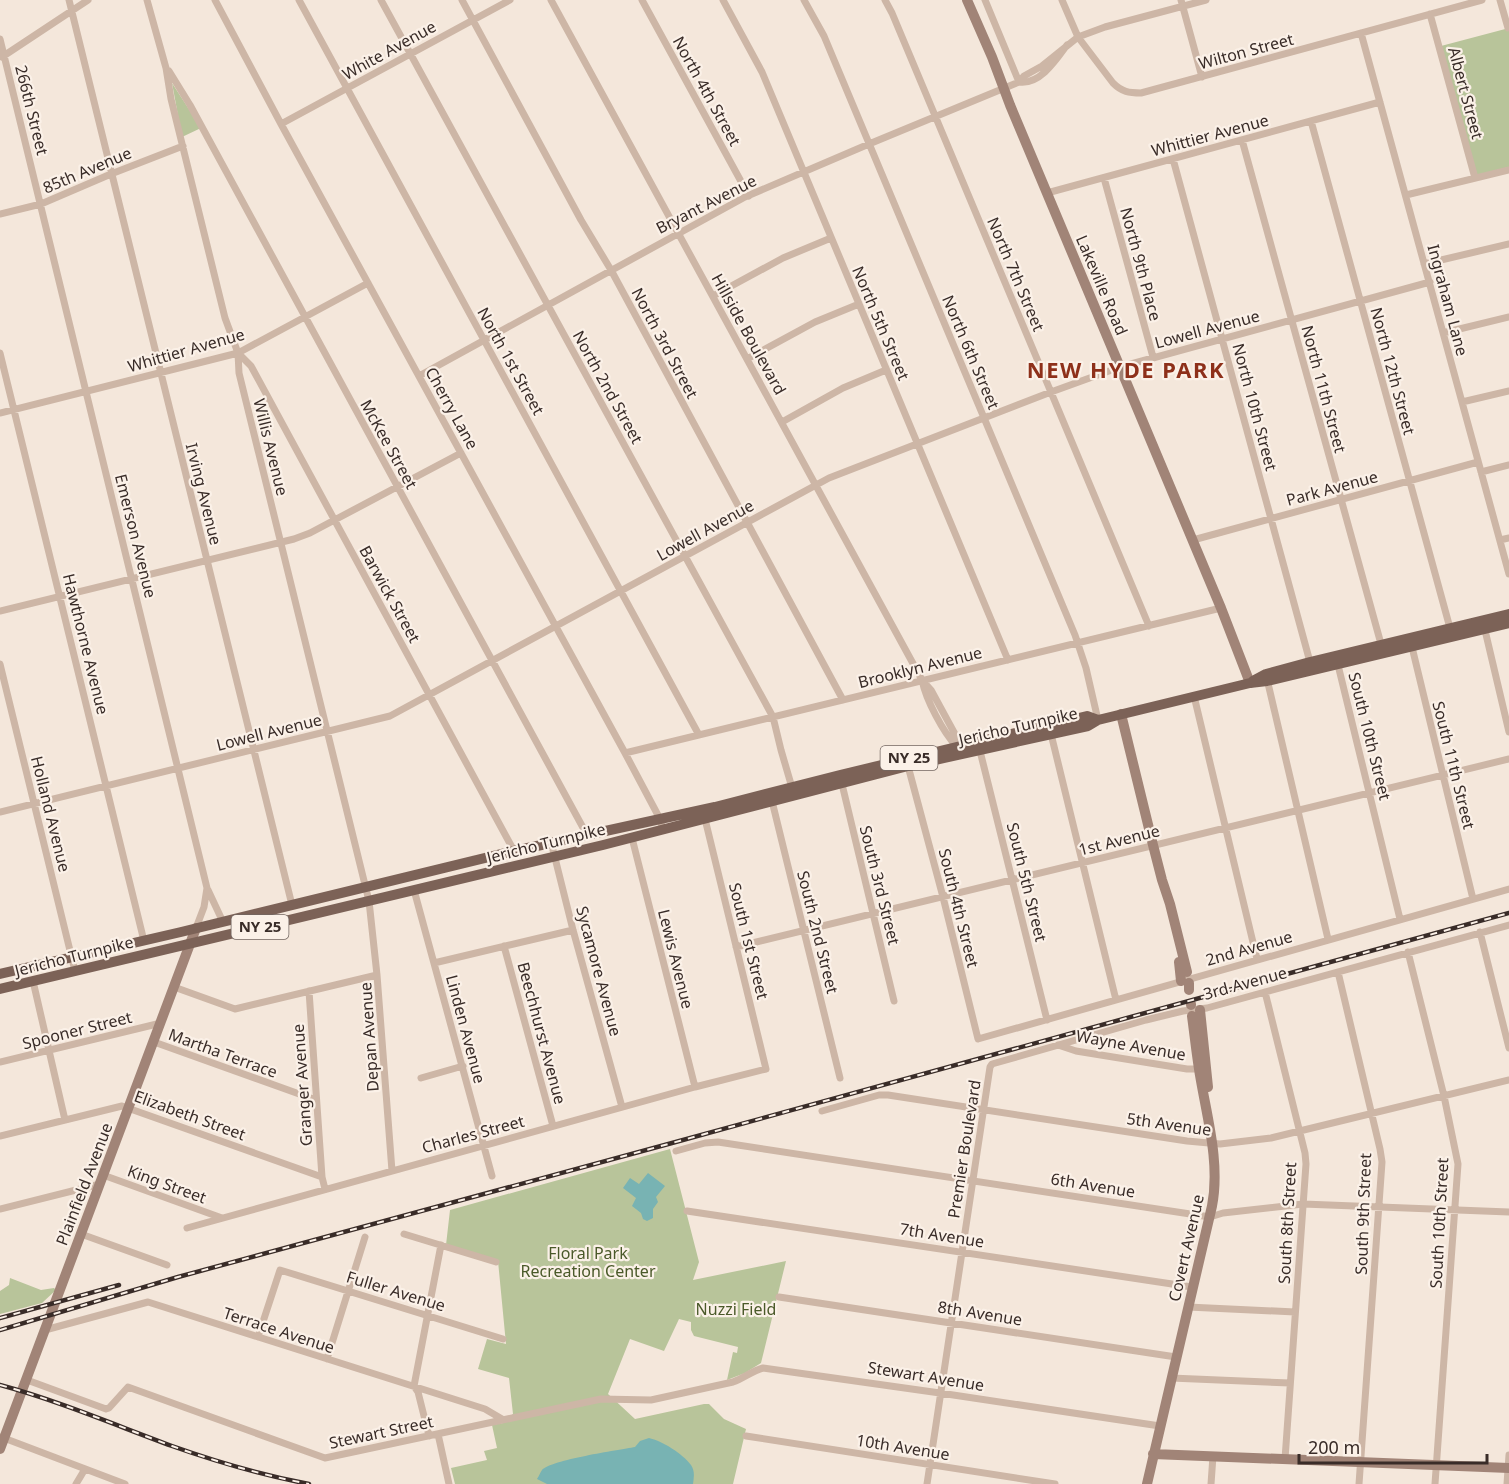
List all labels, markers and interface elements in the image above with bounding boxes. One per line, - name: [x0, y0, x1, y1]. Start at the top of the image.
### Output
- street label: White Avenue: [338, 15, 440, 85]
- street label: Wilton Street: [1196, 28, 1296, 74]
- street label: North 4th Street: [668, 32, 746, 150]
- street label: Albert Street: [1443, 45, 1489, 142]
- street label: 266th Street: [10, 63, 54, 157]
- street label: Whittier Avenue: [1149, 109, 1271, 161]
- street label: 85th Avenue: [39, 141, 135, 199]
- street label: Bryant Avenue: [652, 169, 760, 239]
- street label: North 9th Place: [1115, 205, 1167, 323]
- street label: North 7th Street: [982, 214, 1050, 335]
- street label: Lakeville Road: [1071, 232, 1133, 338]
- street label: Ingraham Lane: [1423, 242, 1473, 358]
- street label: North 5th Street: [847, 263, 915, 384]
- street label: Hillside Boulevard: [707, 270, 791, 398]
- street label: North 3rd Street: [627, 284, 704, 402]
- street label: North 6th Street: [937, 292, 1005, 413]
- street label: North 1st Street: [472, 303, 550, 419]
- street label: Lowell Avenue: [1152, 304, 1262, 354]
- street label: North 12th Street: [1365, 305, 1421, 437]
- street label: Whittier Avenue: [125, 323, 247, 377]
- street label: North 11th Street: [1296, 323, 1352, 455]
- street label: North 2nd Street: [568, 327, 648, 448]
- street label: North 10th Street: [1227, 341, 1283, 473]
- district label: NEW HYDE PARK: [1027, 354, 1225, 384]
- street label: Cherry Lane: [420, 363, 484, 453]
- street label: McKee Street: [355, 395, 423, 493]
- street label: Willis Avenue: [248, 396, 294, 498]
- street label: Irving Avenue: [181, 441, 227, 547]
- street label: Park Avenue: [1284, 465, 1380, 511]
- street label: Emerson Avenue: [110, 472, 162, 600]
- street label: Lowell Avenue: [652, 494, 758, 566]
- street label: Barwick Street: [354, 542, 426, 647]
- street label: Hawthorne Avenue: [58, 571, 114, 717]
- street label: Brooklyn Avenue: [856, 641, 984, 693]
- street label: South 10th Street: [1343, 670, 1397, 802]
- street label: South 11th Street: [1427, 699, 1481, 831]
- street label: Jericho Turnpike: [954, 702, 1080, 751]
- street label: Lowell Avenue: [214, 708, 324, 756]
- road number: NY 25: [880, 746, 938, 770]
- street label: Holland Avenue: [26, 754, 76, 874]
- street label: Jericho Turnpike: [482, 818, 608, 869]
- street label: 1st Avenue: [1076, 819, 1162, 861]
- street label: South 5th Street: [1002, 820, 1052, 944]
- street label: South 3rd Street: [855, 823, 906, 947]
- street label: South 4th Street: [934, 846, 984, 970]
- street label: South 2nd Street: [792, 868, 844, 996]
- street label: South 1st Street: [724, 880, 774, 1002]
- street label: Sycamore Avenue: [571, 903, 627, 1039]
- street label: Lewis Avenue: [653, 907, 699, 1011]
- road number: NY 25: [232, 915, 288, 939]
- street label: 2nd Avenue: [1203, 925, 1295, 971]
- street label: Jericho Turnpike: [10, 931, 136, 982]
- street label: Beechhurst Avenue: [512, 960, 572, 1106]
- street label: 3rd Avenue: [1201, 961, 1289, 1005]
- street label: Linden Avenue: [441, 972, 491, 1086]
- street label: Depan Avenue: [354, 981, 384, 1093]
- street label: Spooner Street: [20, 1006, 134, 1054]
- street label: Martha Terrace: [166, 1023, 280, 1083]
- street label: Granger Avenue: [287, 1023, 317, 1147]
- street label: Wayne Avenue: [1074, 1025, 1188, 1065]
- street label: Premier Boulevard: [942, 1078, 986, 1220]
- street label: Elizabeth Street: [131, 1085, 249, 1145]
- street label: 5th Avenue: [1125, 1107, 1213, 1141]
- street label: Charles Street: [419, 1110, 527, 1158]
- street label: Plainfield Avenue: [50, 1119, 118, 1249]
- street label: South 9th Street: [1350, 1153, 1376, 1275]
- street label: South 10th Street: [1425, 1157, 1453, 1289]
- street label: King Street: [124, 1160, 210, 1209]
- street label: South 8th Street: [1273, 1161, 1301, 1284]
- street label: 6th Avenue: [1049, 1167, 1137, 1203]
- street label: Covert Avenue: [1163, 1192, 1209, 1304]
- street label: 7th Avenue: [898, 1217, 986, 1253]
- park label: Floral Park Recreation Center: [520, 1242, 656, 1282]
- street label: Fuller Avenue: [344, 1266, 448, 1316]
- street label: 8th Avenue: [936, 1295, 1024, 1331]
- park label: Nuzzi Field: [696, 1298, 776, 1320]
- street label: Terrace Avenue: [221, 1302, 337, 1358]
- street label: Stewart Avenue: [866, 1356, 986, 1396]
- street label: Stewart Street: [327, 1410, 435, 1454]
- scale bar: [1299, 1427, 1486, 1465]
- street label: 10th Avenue: [855, 1429, 951, 1465]
- text: 200 m: [1308, 1435, 1360, 1459]

